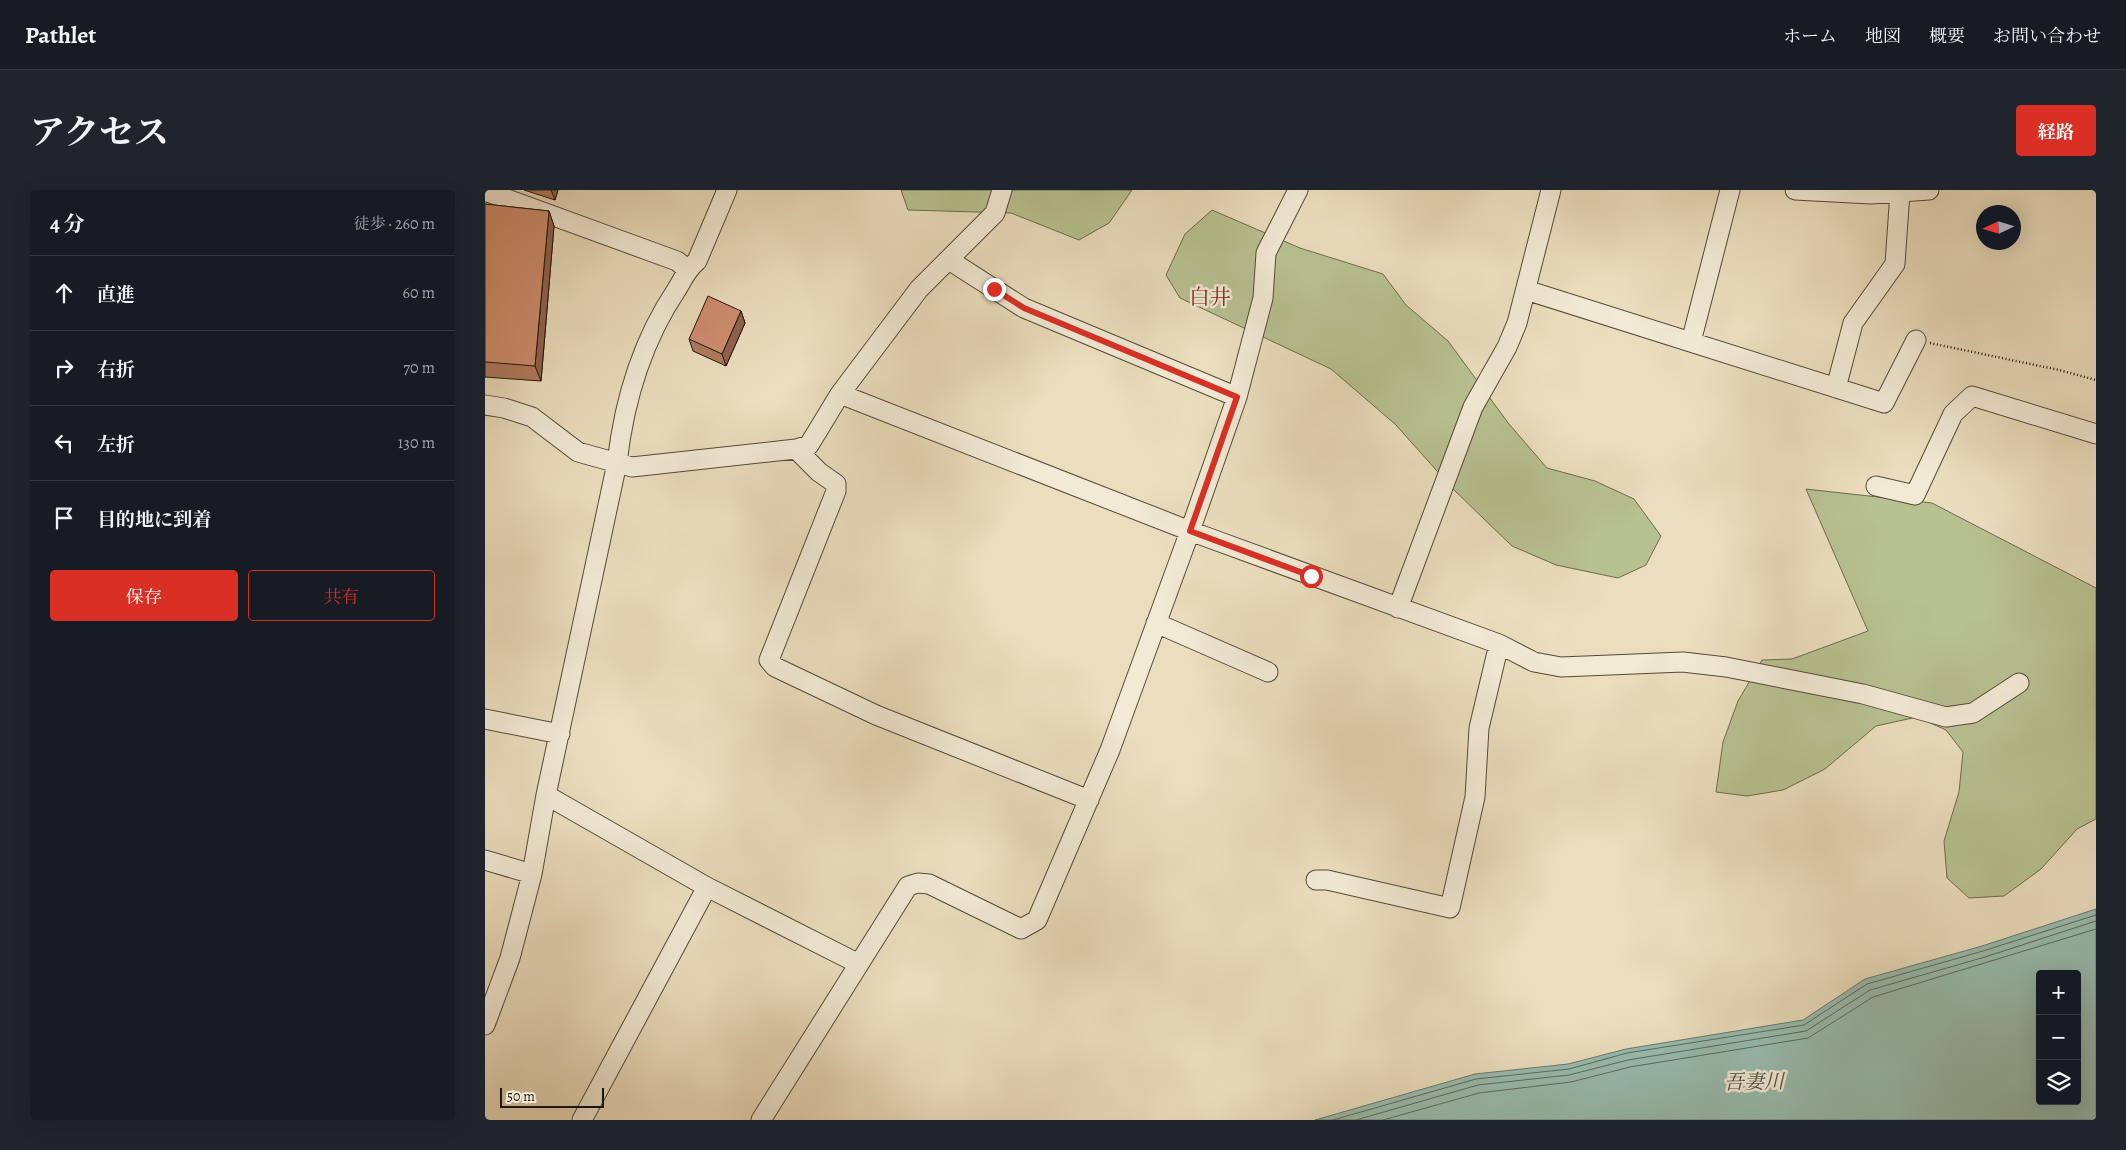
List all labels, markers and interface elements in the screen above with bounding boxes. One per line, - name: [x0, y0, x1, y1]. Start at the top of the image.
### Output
- text: Pathlet: [25, 19, 96, 51]
- text: ホーム: [1783, 24, 1837, 48]
- text: 地図: [1865, 24, 1901, 48]
- text: 概要: [1929, 24, 1965, 48]
- text: お問い合わせ: [1993, 24, 2101, 48]
- button: 経路: [2016, 105, 2096, 156]
- text: アクセス: [30, 108, 169, 156]
- north arrow: [1976, 205, 2021, 250]
- text: 4 分: [50, 210, 85, 238]
- text: 徒歩 · 260 m: [353, 213, 435, 235]
- route end: [983, 278, 1006, 301]
- icon: ahead: [50, 279, 78, 307]
- text: 直進: [97, 282, 135, 308]
- text: 60 m: [403, 282, 435, 304]
- district label: 白井: [1189, 283, 1231, 311]
- icon: right: [50, 354, 78, 382]
- text: 右折: [97, 357, 135, 383]
- text: 70 m: [403, 357, 435, 379]
- icon: left: [50, 429, 78, 457]
- text: 左折: [97, 432, 135, 458]
- text: 130 m: [398, 432, 435, 454]
- icon: arrive: [50, 504, 78, 532]
- text: 目的地に到着: [97, 507, 211, 533]
- route start: [1300, 565, 1323, 588]
- button: 保存: [50, 570, 238, 621]
- button: 共有: [248, 570, 435, 621]
- map controls: [2036, 970, 2081, 1105]
- button: +: [2036, 970, 2081, 1015]
- button: −: [2036, 1015, 2081, 1060]
- button: layers: [2036, 1060, 2081, 1105]
- water label: 吾妻川: [1724, 1068, 1786, 1096]
- scale bar: [500, 1085, 604, 1108]
- text: 50 m: [507, 1087, 535, 1106]

